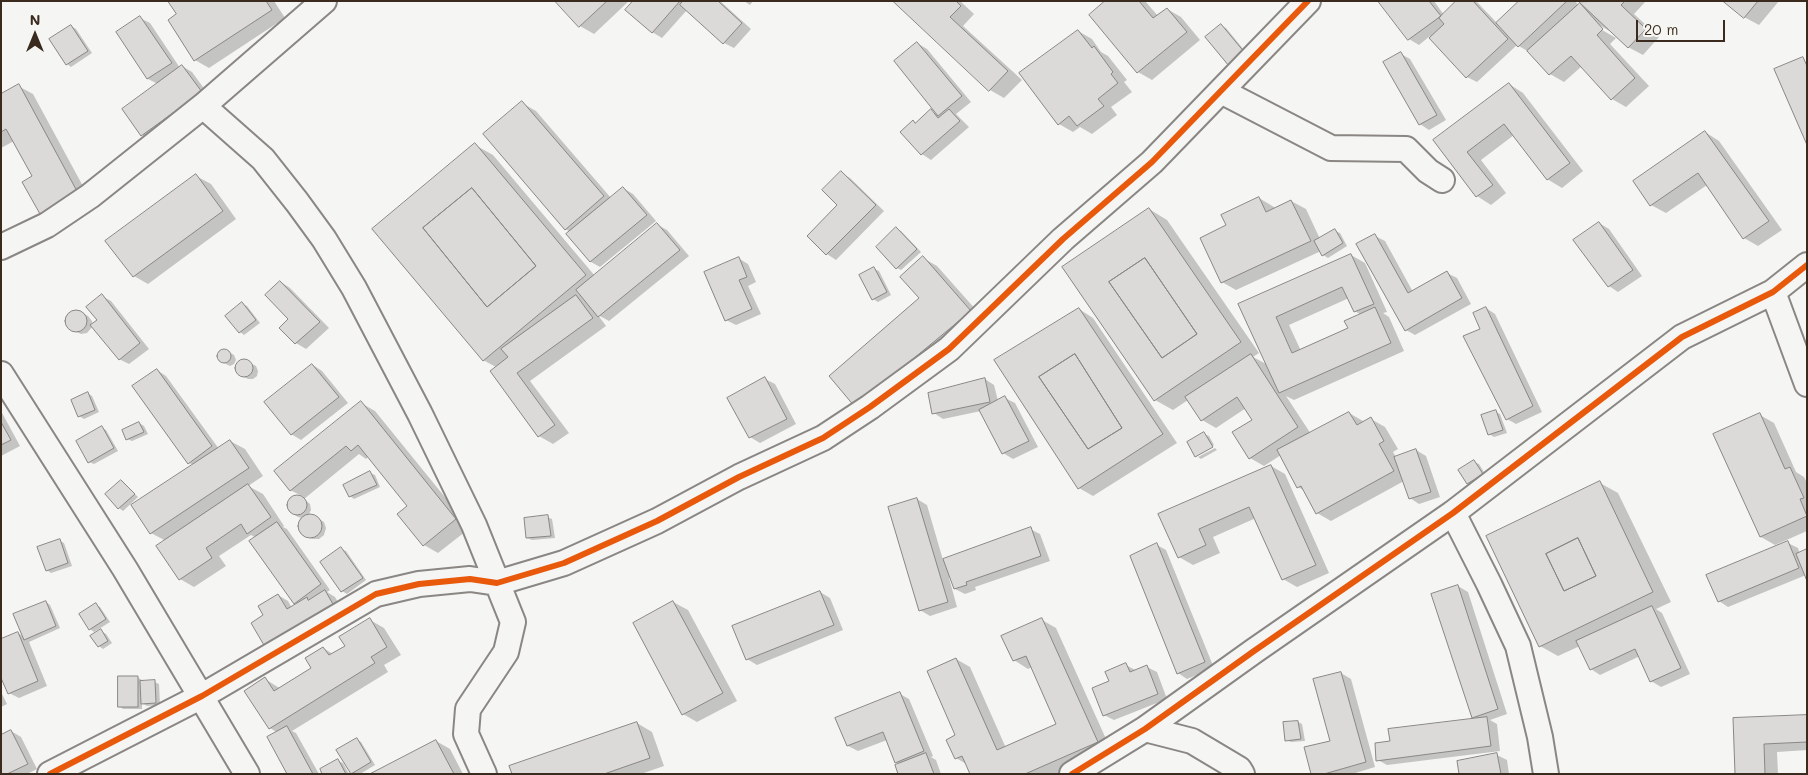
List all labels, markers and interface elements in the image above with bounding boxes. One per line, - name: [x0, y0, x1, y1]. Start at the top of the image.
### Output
- north arrow: [10, 10, 60, 60]
- text: N: [30, 10, 40, 29]
- scale bar: [1638, 10, 1727, 42]
- text: 20 m: [1644, 19, 1678, 39]

